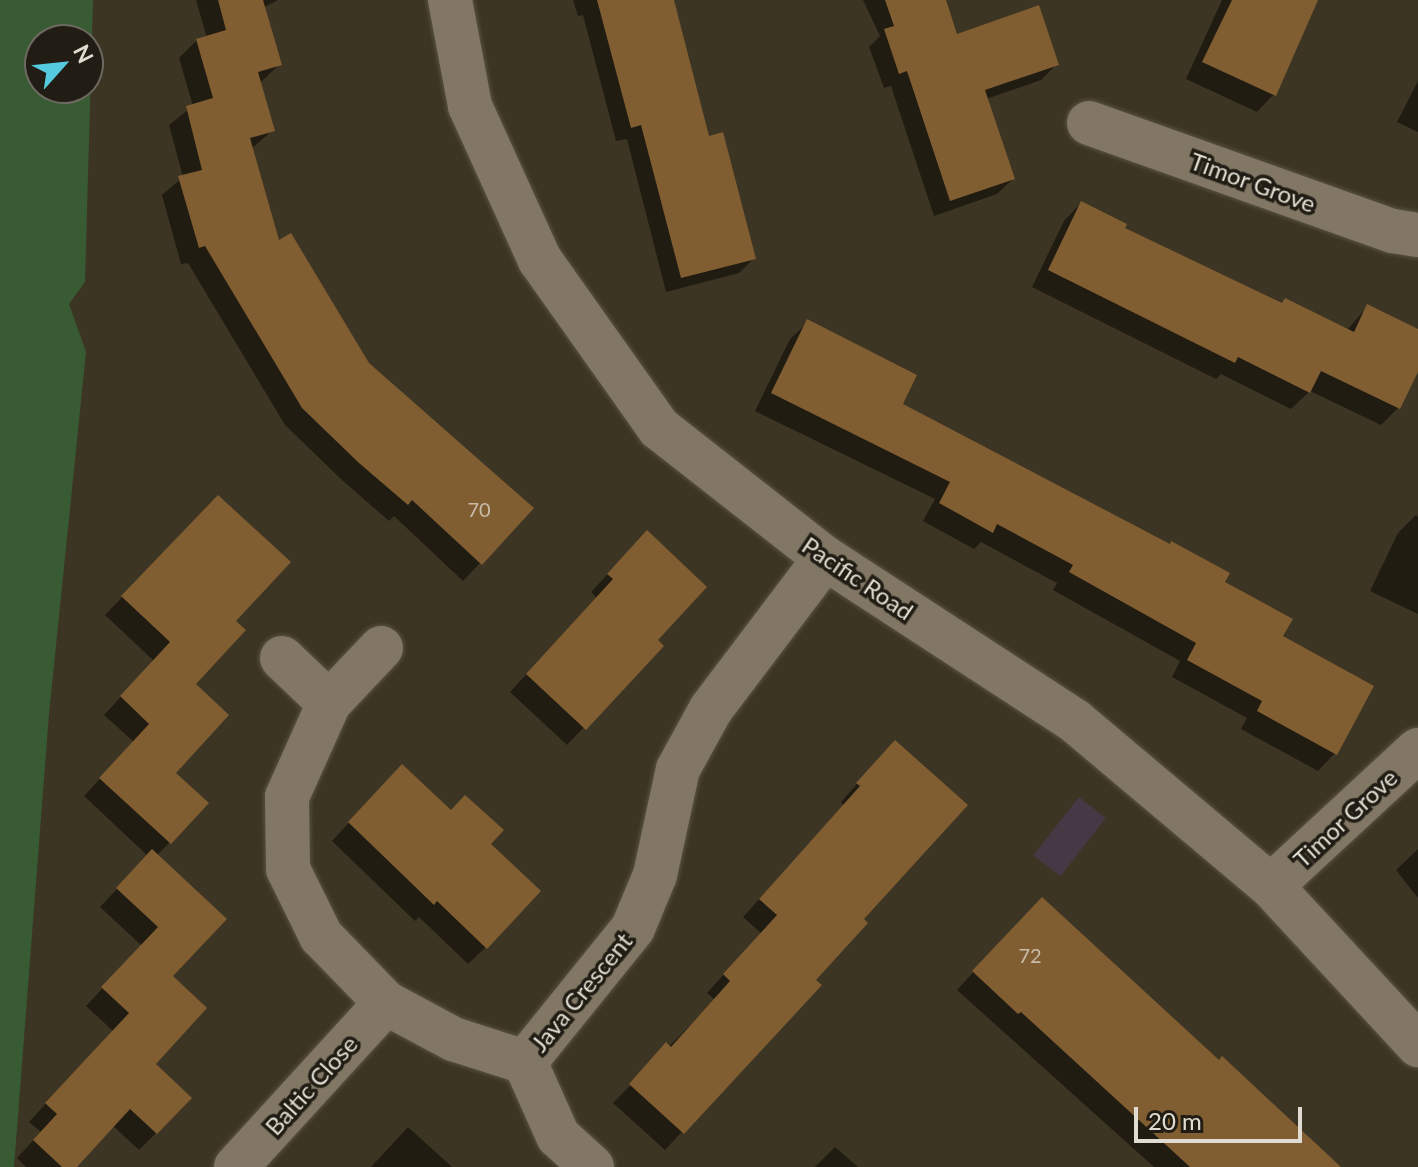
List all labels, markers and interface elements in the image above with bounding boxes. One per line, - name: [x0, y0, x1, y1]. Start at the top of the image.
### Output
- north arrow: [24, 24, 104, 104]
- text: N: [68, 40, 100, 67]
- street label: Timor Grove: [1186, 146, 1320, 218]
- house number: 70: [467, 497, 491, 521]
- street label: Pacific Road: [797, 530, 919, 626]
- street label: Timor Grove: [1287, 763, 1403, 873]
- street label: Java Crescent: [524, 927, 638, 1057]
- house number: 72: [1018, 943, 1042, 967]
- street label: Baltic Close: [259, 1029, 363, 1141]
- scale bar: [1138, 1091, 1306, 1141]
- text: 20 m: [1148, 1106, 1202, 1135]

